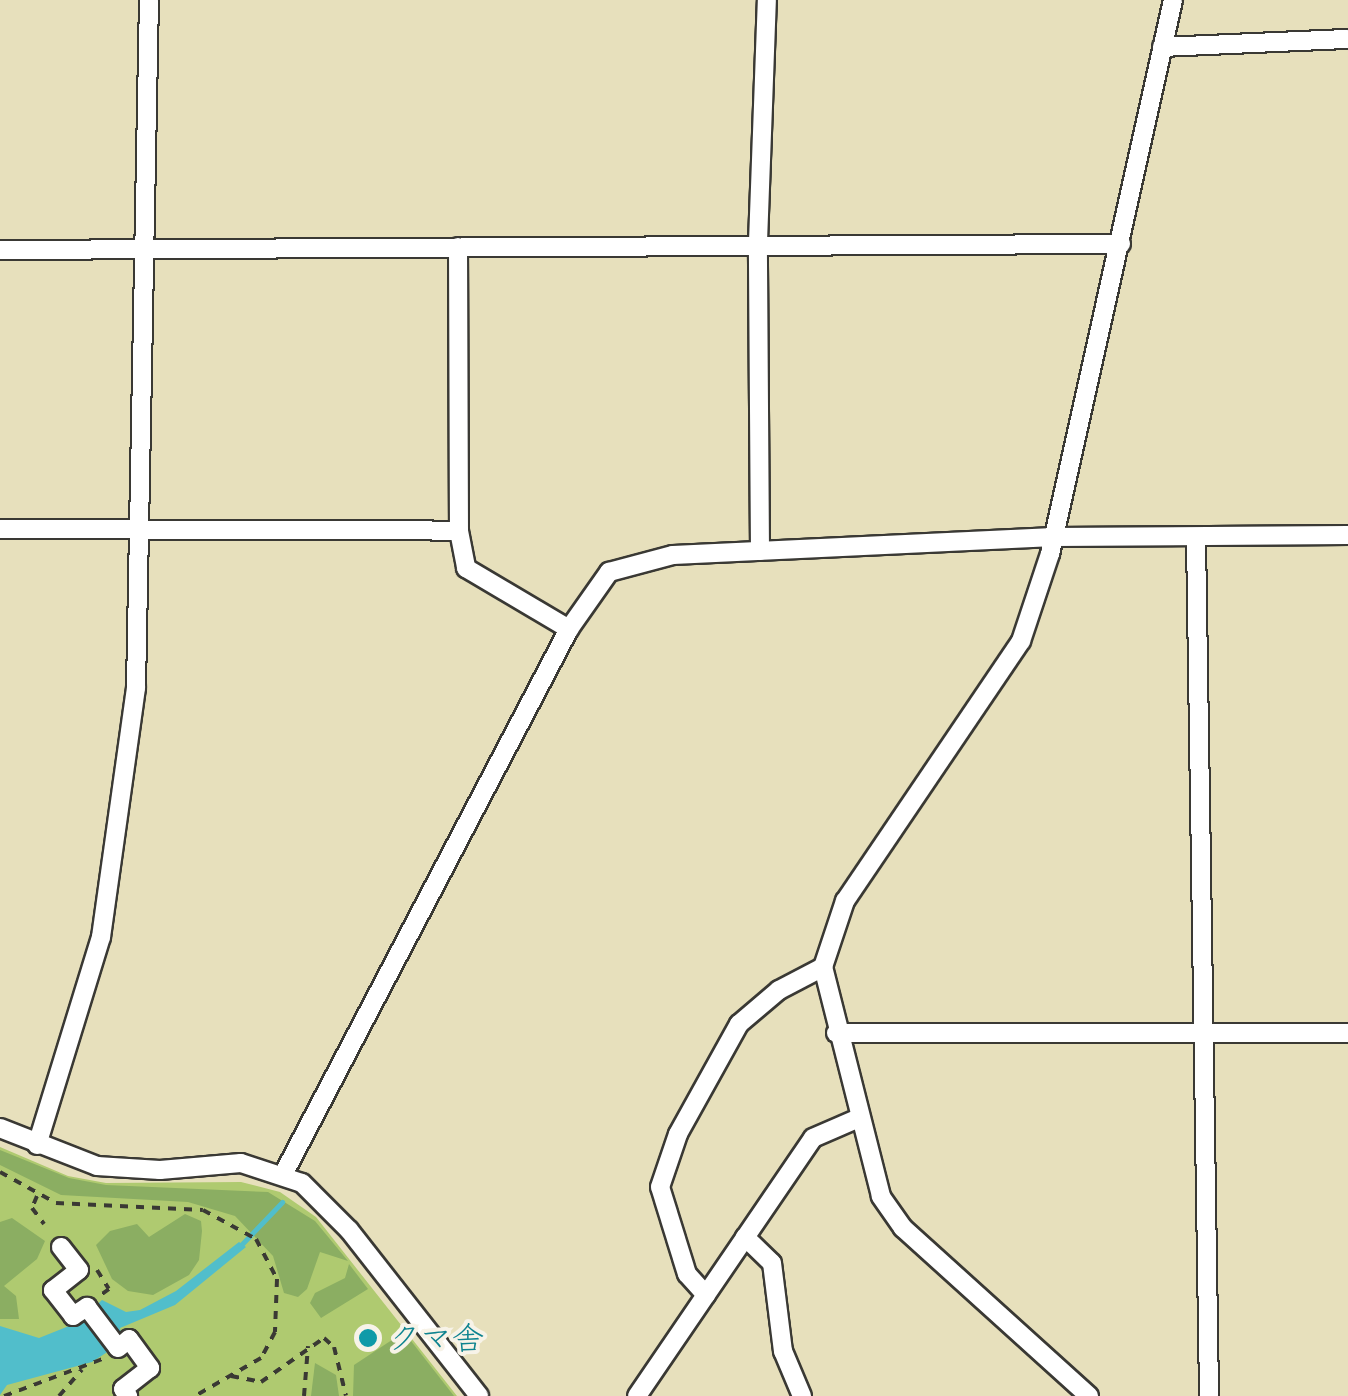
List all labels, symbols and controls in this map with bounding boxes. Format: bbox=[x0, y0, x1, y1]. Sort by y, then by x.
place label: クマ舎 bbox=[388, 1319, 484, 1357]
marker: クマ舎 bbox=[357, 1327, 379, 1349]

